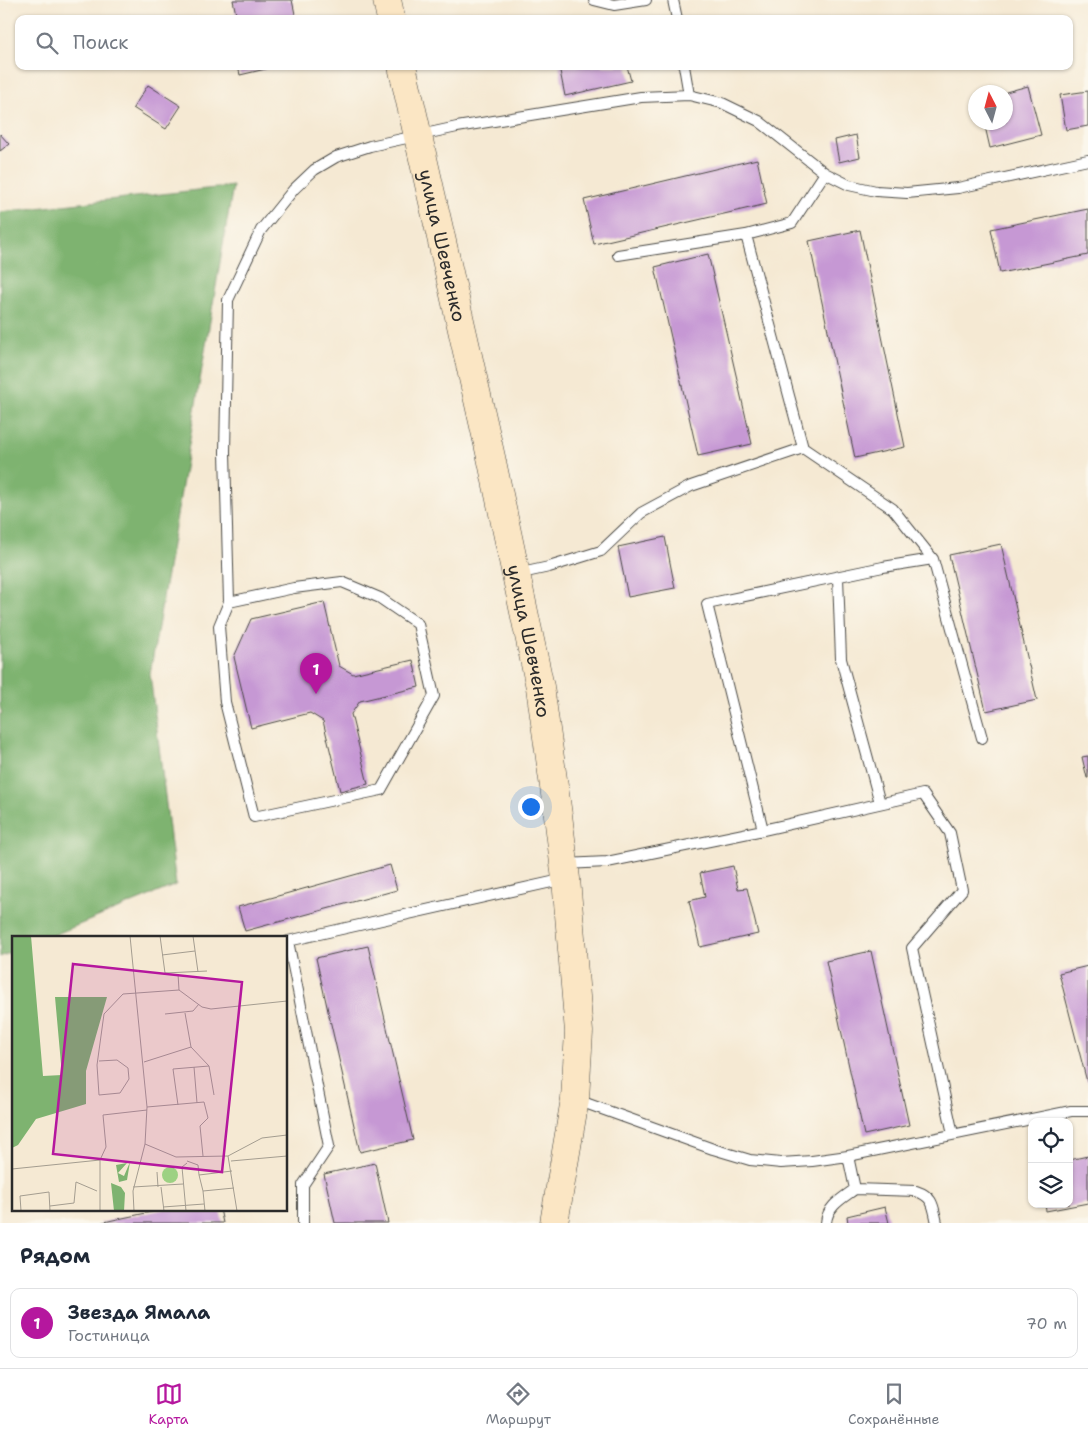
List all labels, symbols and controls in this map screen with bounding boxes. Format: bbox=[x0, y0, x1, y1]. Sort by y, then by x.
search box bbox=[15, 15, 1073, 70]
icon: search bbox=[33, 29, 61, 57]
text: Поиск bbox=[73, 30, 128, 55]
north arrow bbox=[968, 85, 1013, 130]
street label: улица Шевченко bbox=[413, 167, 472, 324]
street label: улица Шевченко bbox=[502, 562, 557, 719]
pin: 1 bbox=[300, 653, 332, 694]
your location bbox=[518, 794, 544, 820]
inset map bbox=[12, 936, 288, 1210]
map controls bbox=[1028, 1118, 1073, 1208]
button: locate bbox=[1028, 1118, 1073, 1163]
button: layers bbox=[1028, 1163, 1073, 1208]
text: Рядом bbox=[20, 1242, 90, 1270]
text: Звезда Ямала bbox=[68, 1300, 210, 1325]
text: 1 bbox=[33, 1313, 41, 1334]
text: 70 m bbox=[1026, 1313, 1067, 1334]
text: Гостиница bbox=[68, 1325, 150, 1346]
tab: Карта bbox=[149, 1380, 189, 1428]
tab: Маршрут bbox=[486, 1380, 551, 1428]
tab: Сохранённые bbox=[848, 1380, 939, 1428]

